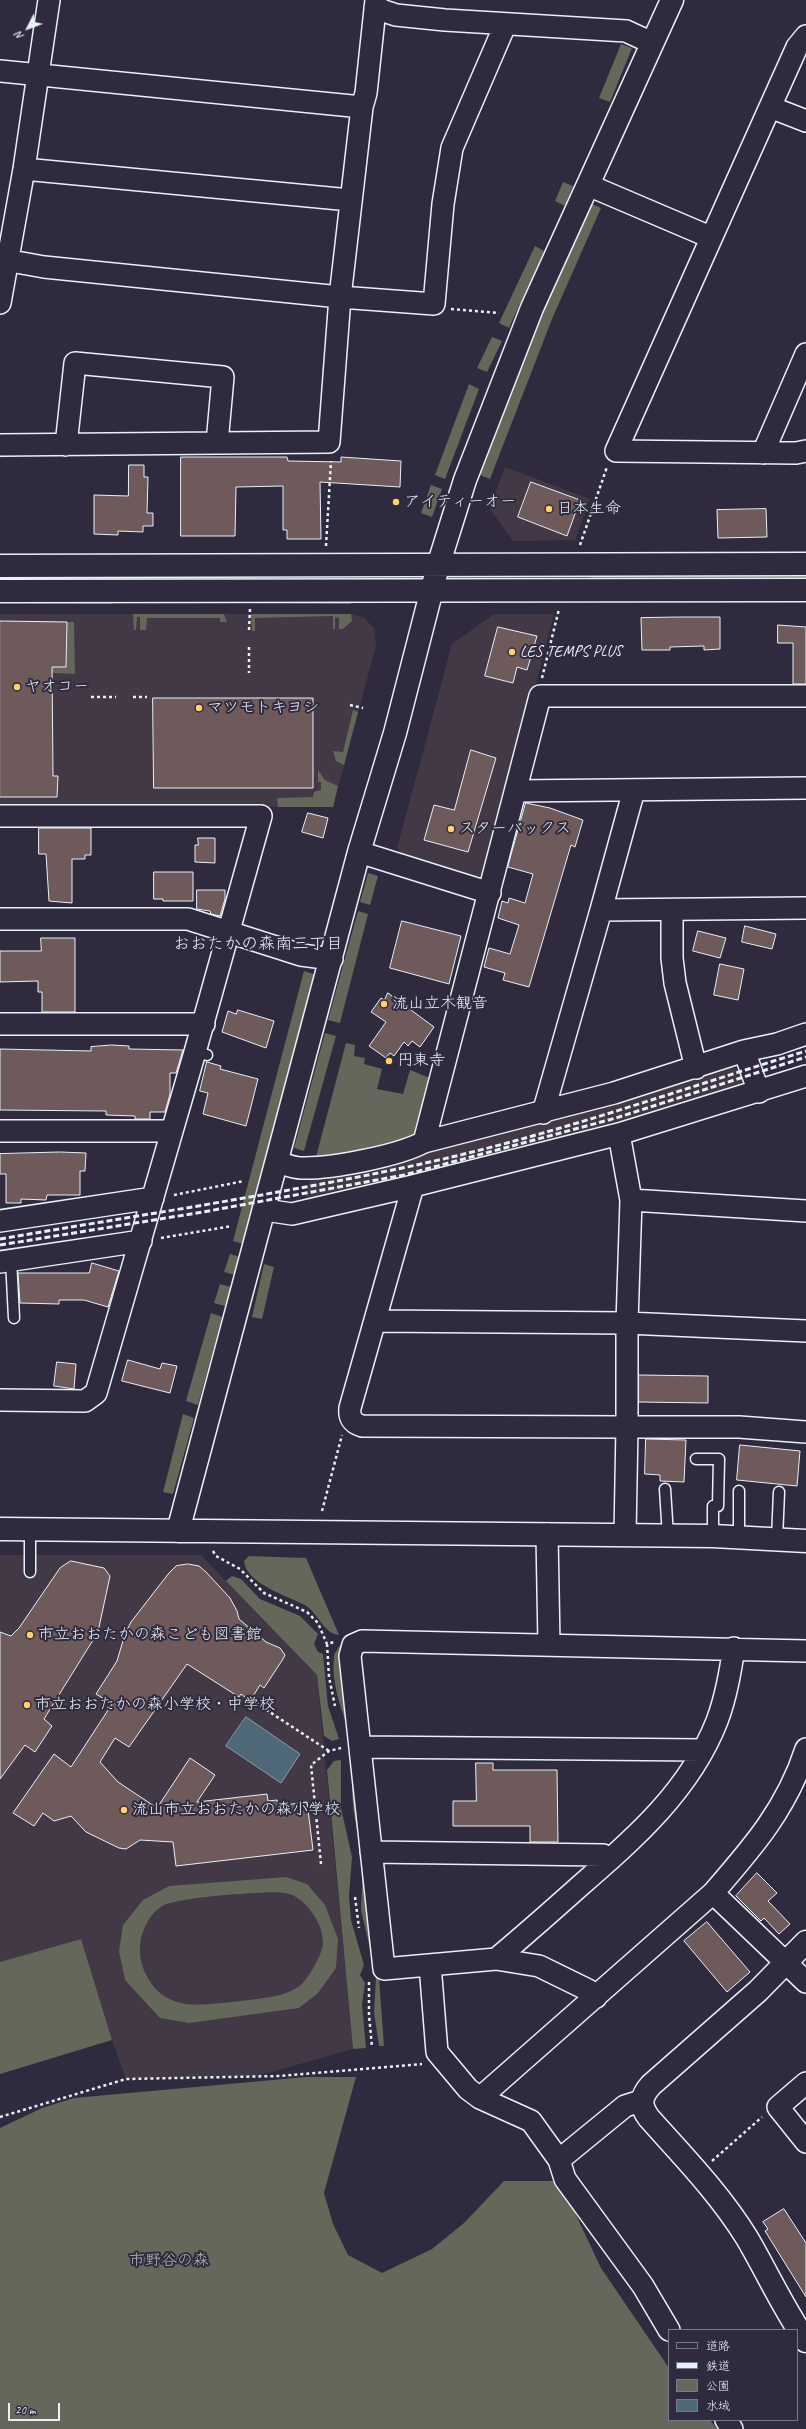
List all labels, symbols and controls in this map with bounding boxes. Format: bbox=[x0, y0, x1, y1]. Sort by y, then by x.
north arrow bbox=[8, 8, 48, 48]
text: N bbox=[12, 29, 27, 43]
place label: アイティーオー bbox=[404, 492, 516, 512]
marker: アイティーオー bbox=[391, 497, 401, 507]
place label: 日本生命 bbox=[557, 499, 621, 519]
marker: 日本生命 bbox=[544, 504, 554, 514]
place label: LES TEMPS PLUS bbox=[520, 642, 622, 662]
marker: LES TEMPS PLUS bbox=[507, 647, 517, 657]
place label: ヤオコー bbox=[25, 677, 89, 697]
marker: ヤオコー bbox=[12, 682, 22, 692]
place label: マツモトキヨシ bbox=[207, 698, 319, 718]
marker: マツモトキヨシ bbox=[194, 703, 204, 713]
place label: スターバックス bbox=[459, 819, 571, 839]
marker: スターバックス bbox=[446, 824, 456, 834]
district label: おおたかの森南三丁目 bbox=[173, 935, 343, 955]
place label: 流山立木観音 bbox=[392, 994, 488, 1014]
marker: 流山立木観音 bbox=[379, 999, 389, 1009]
place label: 円東寺 bbox=[397, 1051, 445, 1071]
marker: 円東寺 bbox=[384, 1056, 394, 1066]
place label: 市立おおたかの森こども図書館 bbox=[38, 1625, 262, 1645]
marker: 市立おおたかの森こども図書館 bbox=[25, 1630, 35, 1640]
place label: 市立おおたかの森小学校・中学校 bbox=[35, 1695, 275, 1715]
marker: 市立おおたかの森小学校・中学校 bbox=[22, 1700, 32, 1710]
place label: 流山市立おおたかの森小学校 bbox=[132, 1800, 340, 1820]
marker: 流山市立おおたかの森小学校 bbox=[119, 1805, 129, 1815]
park label: 市野谷の森 bbox=[129, 2251, 209, 2271]
legend bbox=[668, 2329, 798, 2421]
text: 道路 bbox=[706, 2338, 730, 2354]
text: 鉄道 bbox=[706, 2358, 730, 2374]
text: 公園 bbox=[706, 2378, 730, 2394]
scale bar bbox=[10, 2395, 62, 2421]
text: 水域 bbox=[706, 2398, 730, 2414]
text: 20 m bbox=[15, 2402, 35, 2418]

